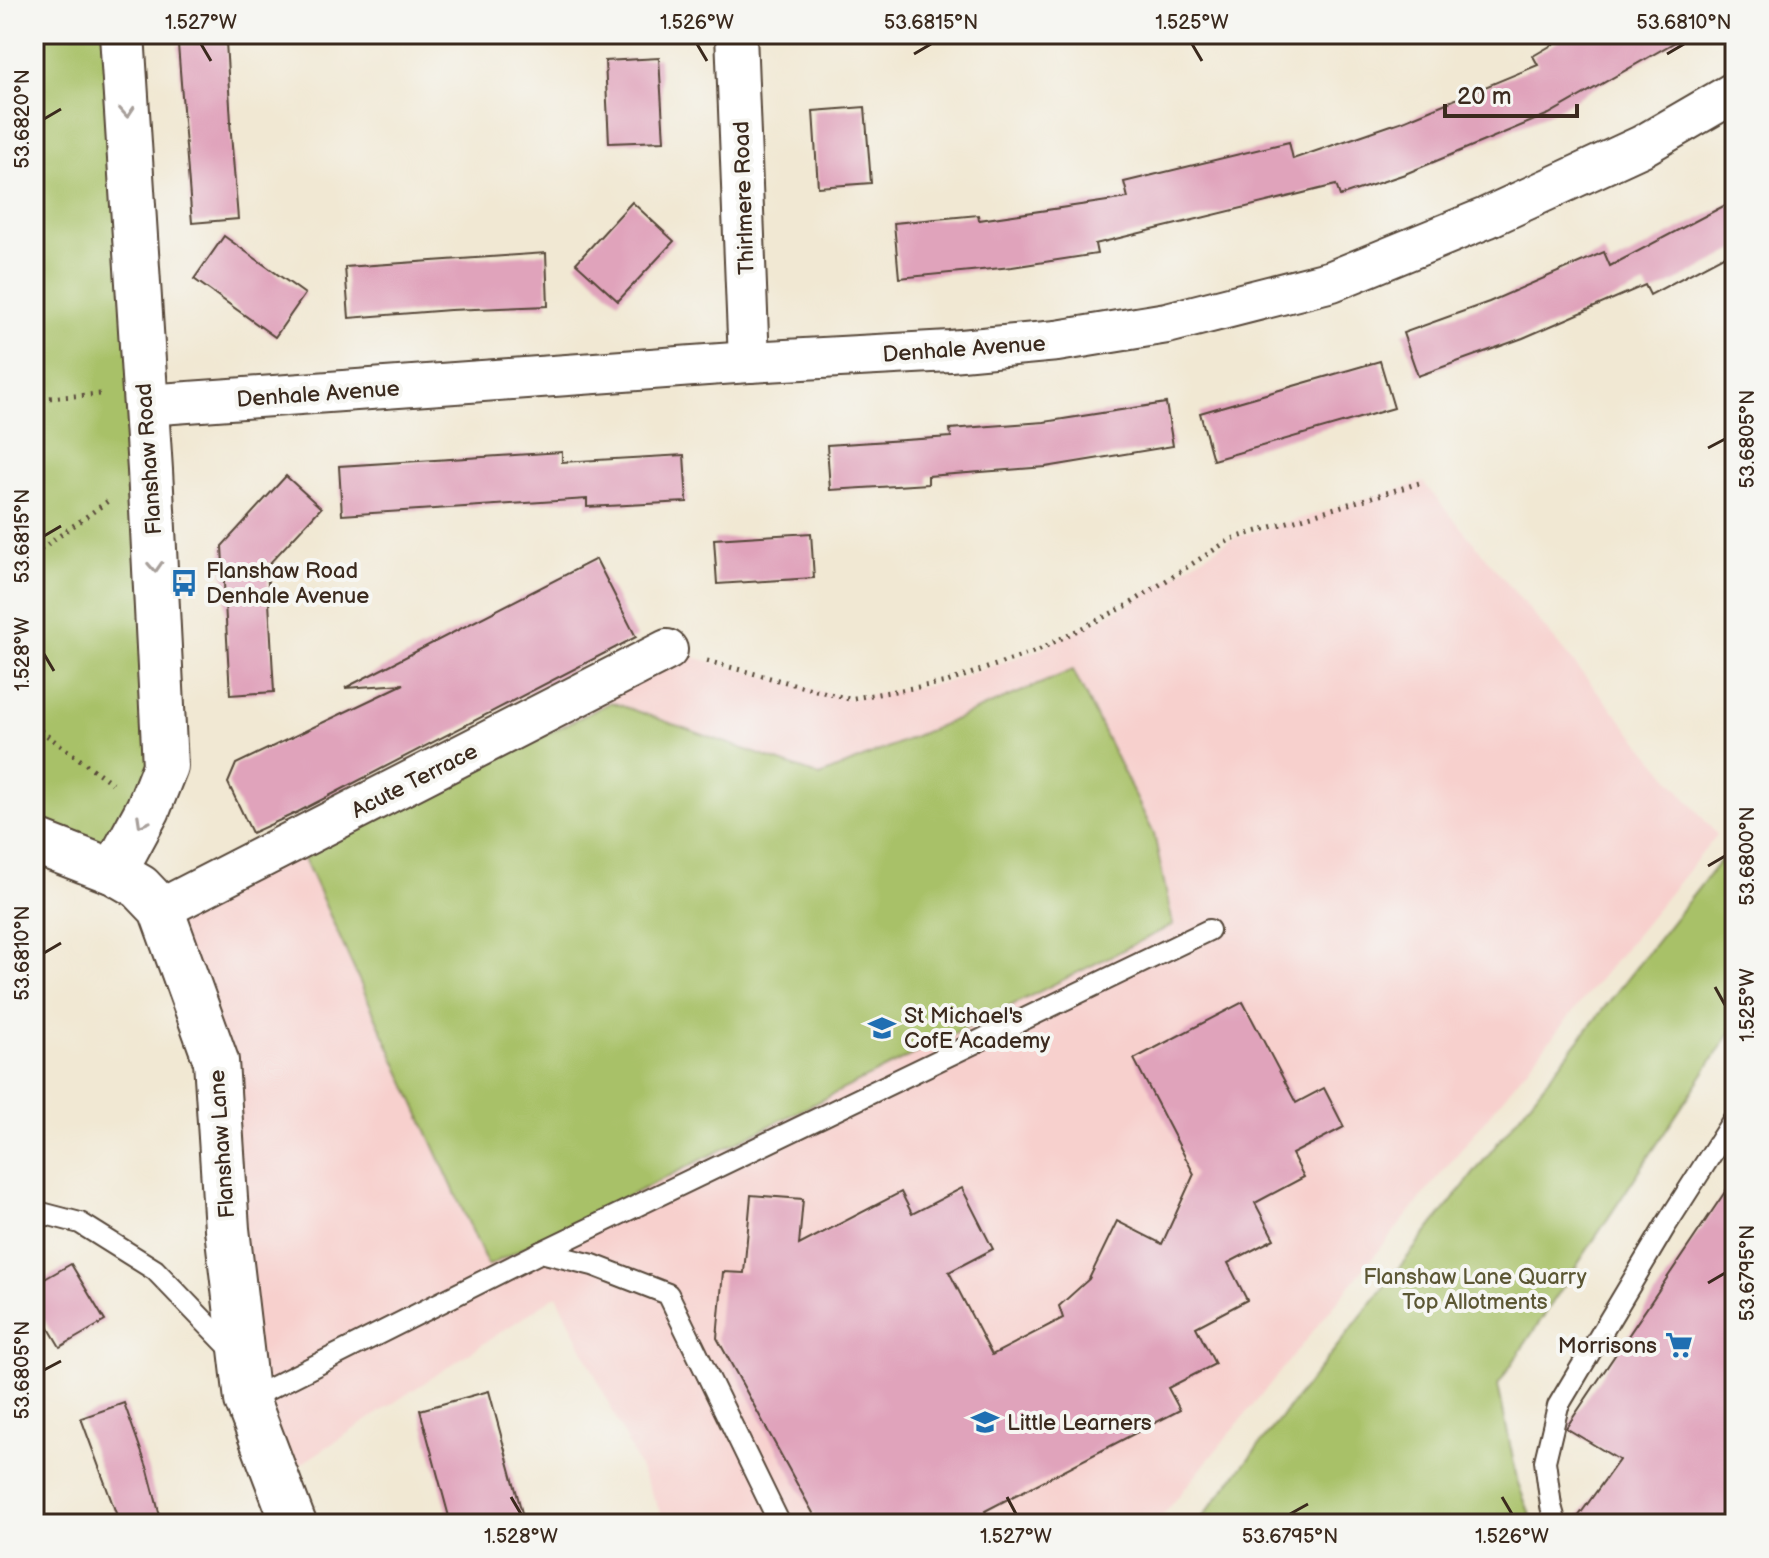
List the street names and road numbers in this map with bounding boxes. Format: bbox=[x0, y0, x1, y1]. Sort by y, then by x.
street label: Thirlmere Road bbox=[728, 121, 761, 275]
street label: Denhale Avenue bbox=[882, 330, 1047, 369]
street label: Denhale Avenue bbox=[236, 375, 401, 414]
street label: Flanshaw Road bbox=[131, 382, 168, 536]
street label: Acute Terrace bbox=[347, 738, 482, 825]
street label: Flanshaw Lane bbox=[204, 1069, 241, 1219]

